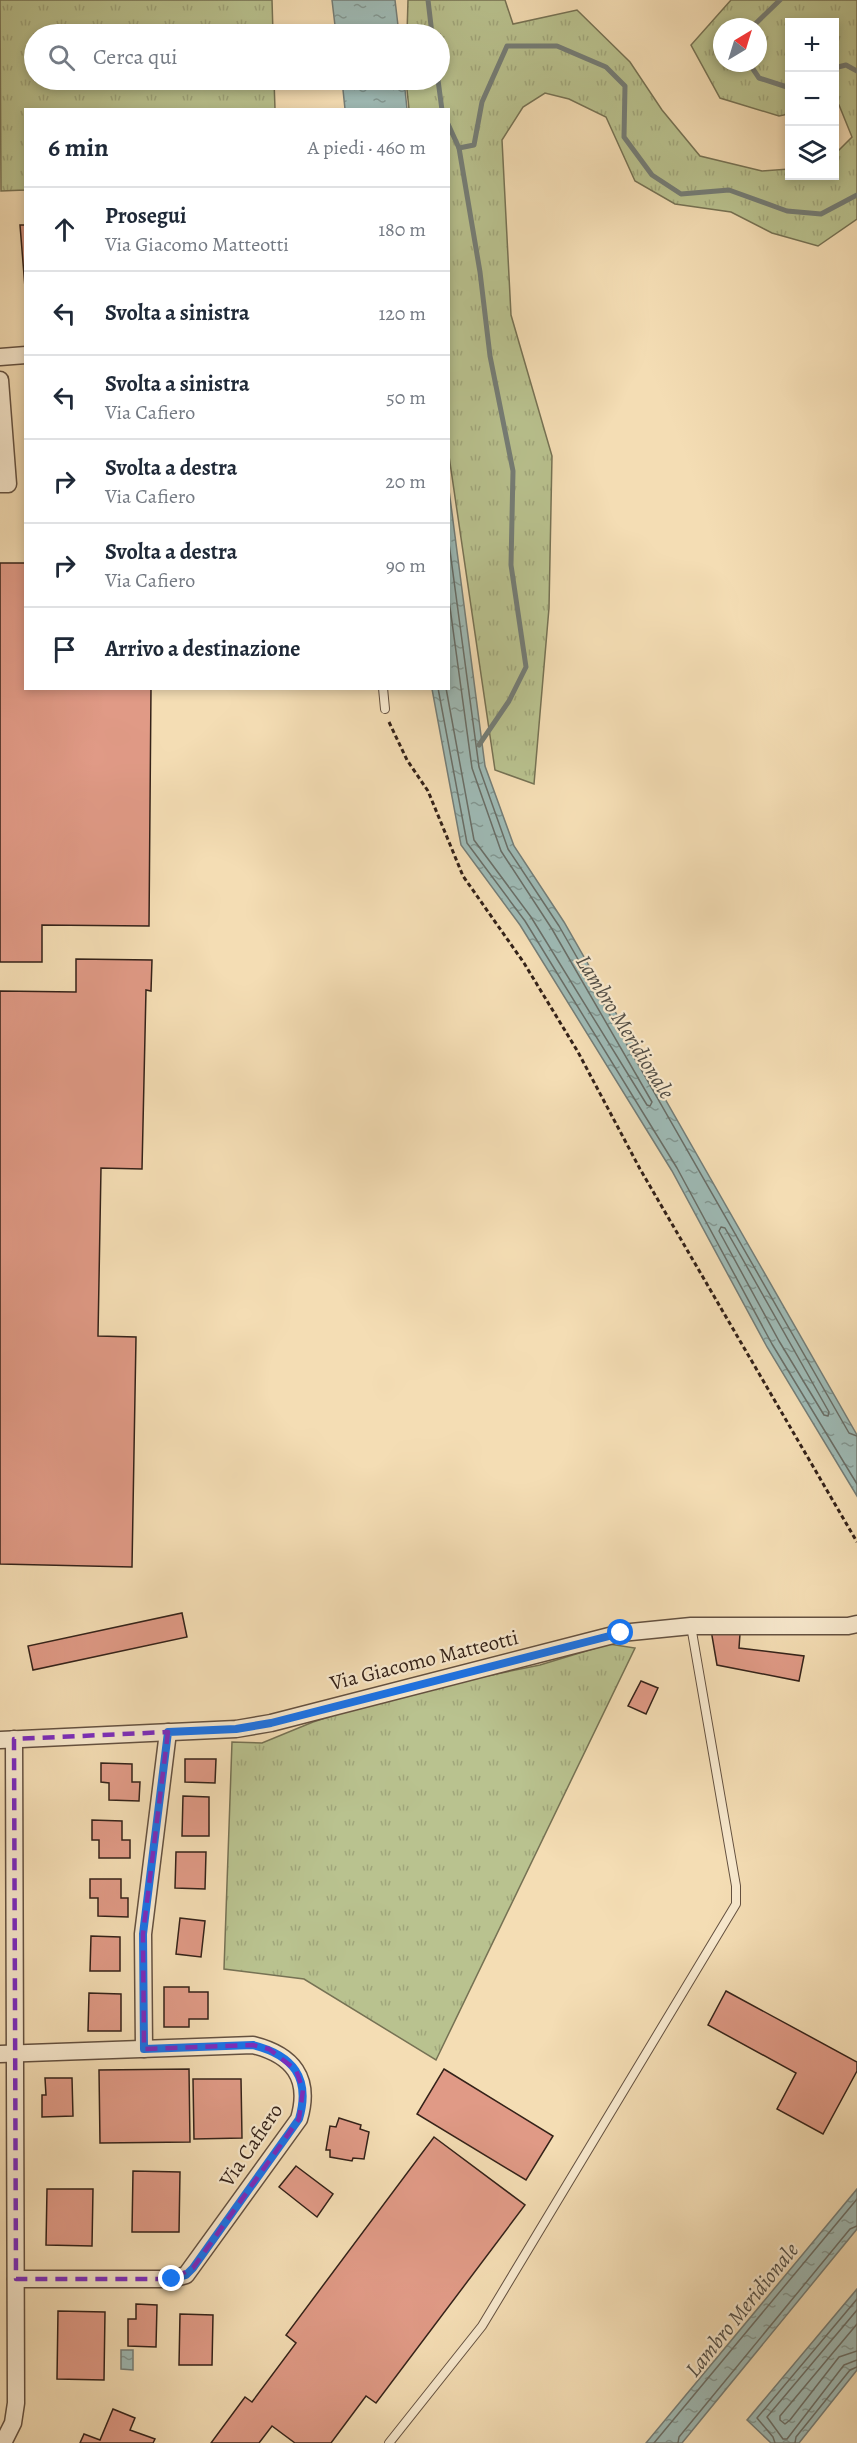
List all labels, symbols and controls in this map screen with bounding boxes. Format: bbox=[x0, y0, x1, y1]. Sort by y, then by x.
north arrow bbox=[713, 18, 767, 72]
map controls bbox=[785, 18, 839, 180]
button: + bbox=[785, 18, 839, 72]
search box bbox=[24, 24, 450, 90]
icon: search bbox=[45, 41, 78, 74]
text: Cerca qui bbox=[93, 42, 178, 72]
button: − bbox=[785, 72, 839, 126]
button: layers bbox=[785, 126, 839, 180]
text: 6 min bbox=[48, 130, 109, 165]
text: A piedi · 460 m bbox=[307, 134, 426, 161]
text: Prosegui bbox=[105, 201, 186, 231]
icon: ahead bbox=[48, 213, 81, 246]
text: 180 m bbox=[378, 216, 426, 243]
text: Via Giacomo Matteotti bbox=[105, 231, 289, 258]
icon: left bbox=[48, 297, 81, 330]
text: Svolta a sinistra bbox=[105, 298, 250, 328]
text: 120 m bbox=[378, 300, 426, 327]
text: Svolta a sinistra bbox=[105, 369, 250, 399]
icon: left bbox=[48, 381, 81, 414]
text: 50 m bbox=[386, 384, 426, 411]
text: Via Cafiero bbox=[105, 399, 195, 426]
text: Svolta a destra bbox=[105, 453, 237, 483]
icon: right bbox=[48, 465, 81, 498]
text: 20 m bbox=[385, 468, 426, 495]
text: Via Cafiero bbox=[105, 483, 195, 510]
text: Svolta a destra bbox=[105, 537, 237, 567]
icon: right bbox=[48, 549, 81, 582]
text: 90 m bbox=[386, 552, 426, 579]
text: Via Cafiero bbox=[105, 567, 195, 594]
icon: arrive bbox=[48, 633, 81, 666]
text: Arrivo a destinazione bbox=[105, 634, 300, 664]
water label: Lambro Meridionale bbox=[569, 949, 682, 1105]
route start bbox=[607, 1619, 633, 1645]
street label: Via Giacomo Matteotti bbox=[326, 1623, 521, 1697]
street label: Via Cafiero bbox=[212, 2098, 289, 2193]
water label: Lambro Meridionale bbox=[678, 2236, 806, 2384]
route end bbox=[158, 2265, 184, 2291]

